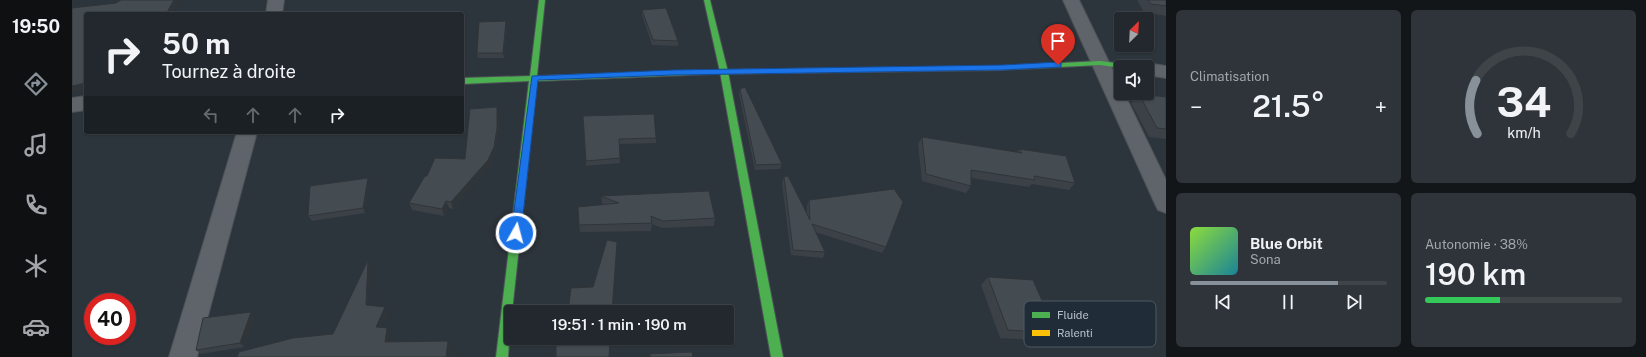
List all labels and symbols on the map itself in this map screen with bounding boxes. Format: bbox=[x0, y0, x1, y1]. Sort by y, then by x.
north arrow bbox=[1114, 12, 1154, 52]
pin bbox=[1041, 24, 1075, 65]
position arrow bbox=[495, 212, 537, 254]
speed limit sign: 40 bbox=[84, 293, 136, 345]
legend bbox=[1024, 301, 1156, 347]
text: Fluide bbox=[1057, 309, 1089, 321]
text: Ralenti bbox=[1057, 327, 1093, 339]

